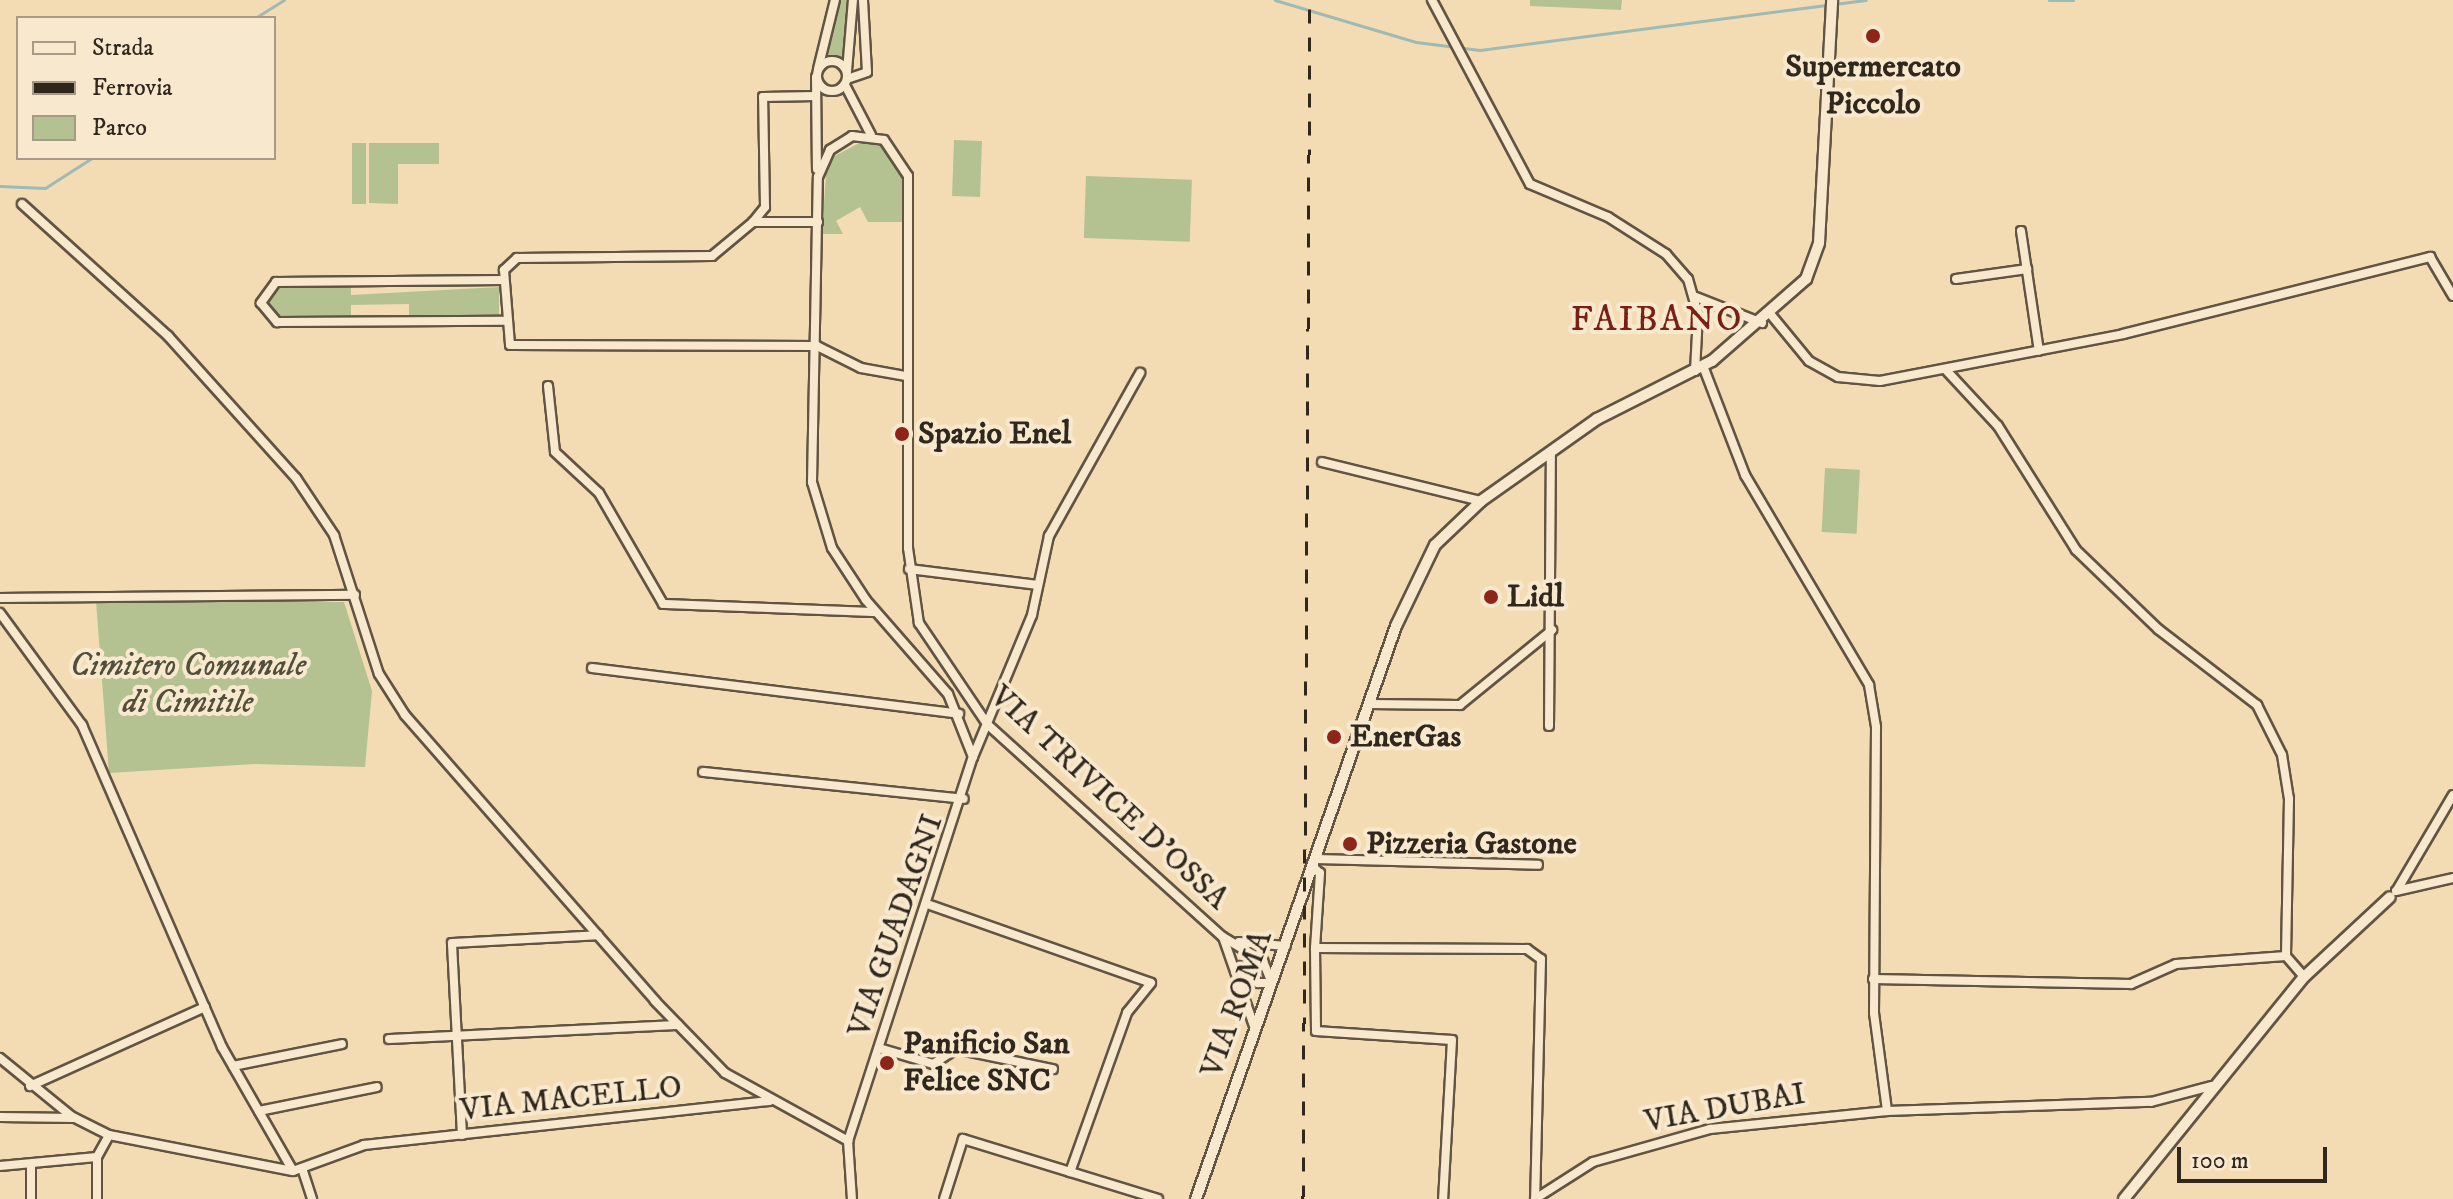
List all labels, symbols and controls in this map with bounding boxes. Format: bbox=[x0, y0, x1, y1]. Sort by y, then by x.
legend bbox=[16, 16, 276, 160]
marker: Supermercato Piccolo bbox=[1864, 27, 1882, 45]
text: Strada bbox=[92, 33, 154, 63]
place label: Supermercato Piccolo bbox=[1785, 49, 1961, 124]
text: Ferrovia bbox=[92, 73, 173, 103]
text: Parco bbox=[92, 113, 147, 143]
district label: FAIBANO bbox=[1570, 298, 1744, 342]
place label: Spazio Enel bbox=[918, 415, 1071, 453]
marker: Spazio Enel bbox=[893, 425, 911, 443]
place label: Lidl bbox=[1507, 578, 1564, 616]
marker: Lidl bbox=[1482, 588, 1500, 606]
park label: Cimitero Comunale di Cimitile bbox=[70, 648, 306, 723]
street label: VIA TRIVICE D'OSSA bbox=[982, 678, 1236, 918]
place label: EnerGas bbox=[1350, 718, 1461, 756]
marker: EnerGas bbox=[1325, 728, 1343, 746]
street label: VIA GUADAGNI bbox=[840, 810, 952, 1042]
place label: Pizzeria Gastone bbox=[1366, 825, 1577, 863]
marker: Pizzeria Gastone bbox=[1341, 835, 1359, 853]
street label: VIA ROMA bbox=[1193, 925, 1281, 1083]
place label: Panificio San Felice SNC bbox=[903, 1026, 1070, 1101]
marker: Panificio San Felice SNC bbox=[878, 1054, 896, 1072]
street label: VIA MACELLO bbox=[458, 1068, 684, 1130]
street label: VIA DUBAI bbox=[1641, 1075, 1809, 1141]
scale bar bbox=[2181, 1131, 2331, 1181]
text: 100 m bbox=[2191, 1146, 2249, 1176]

